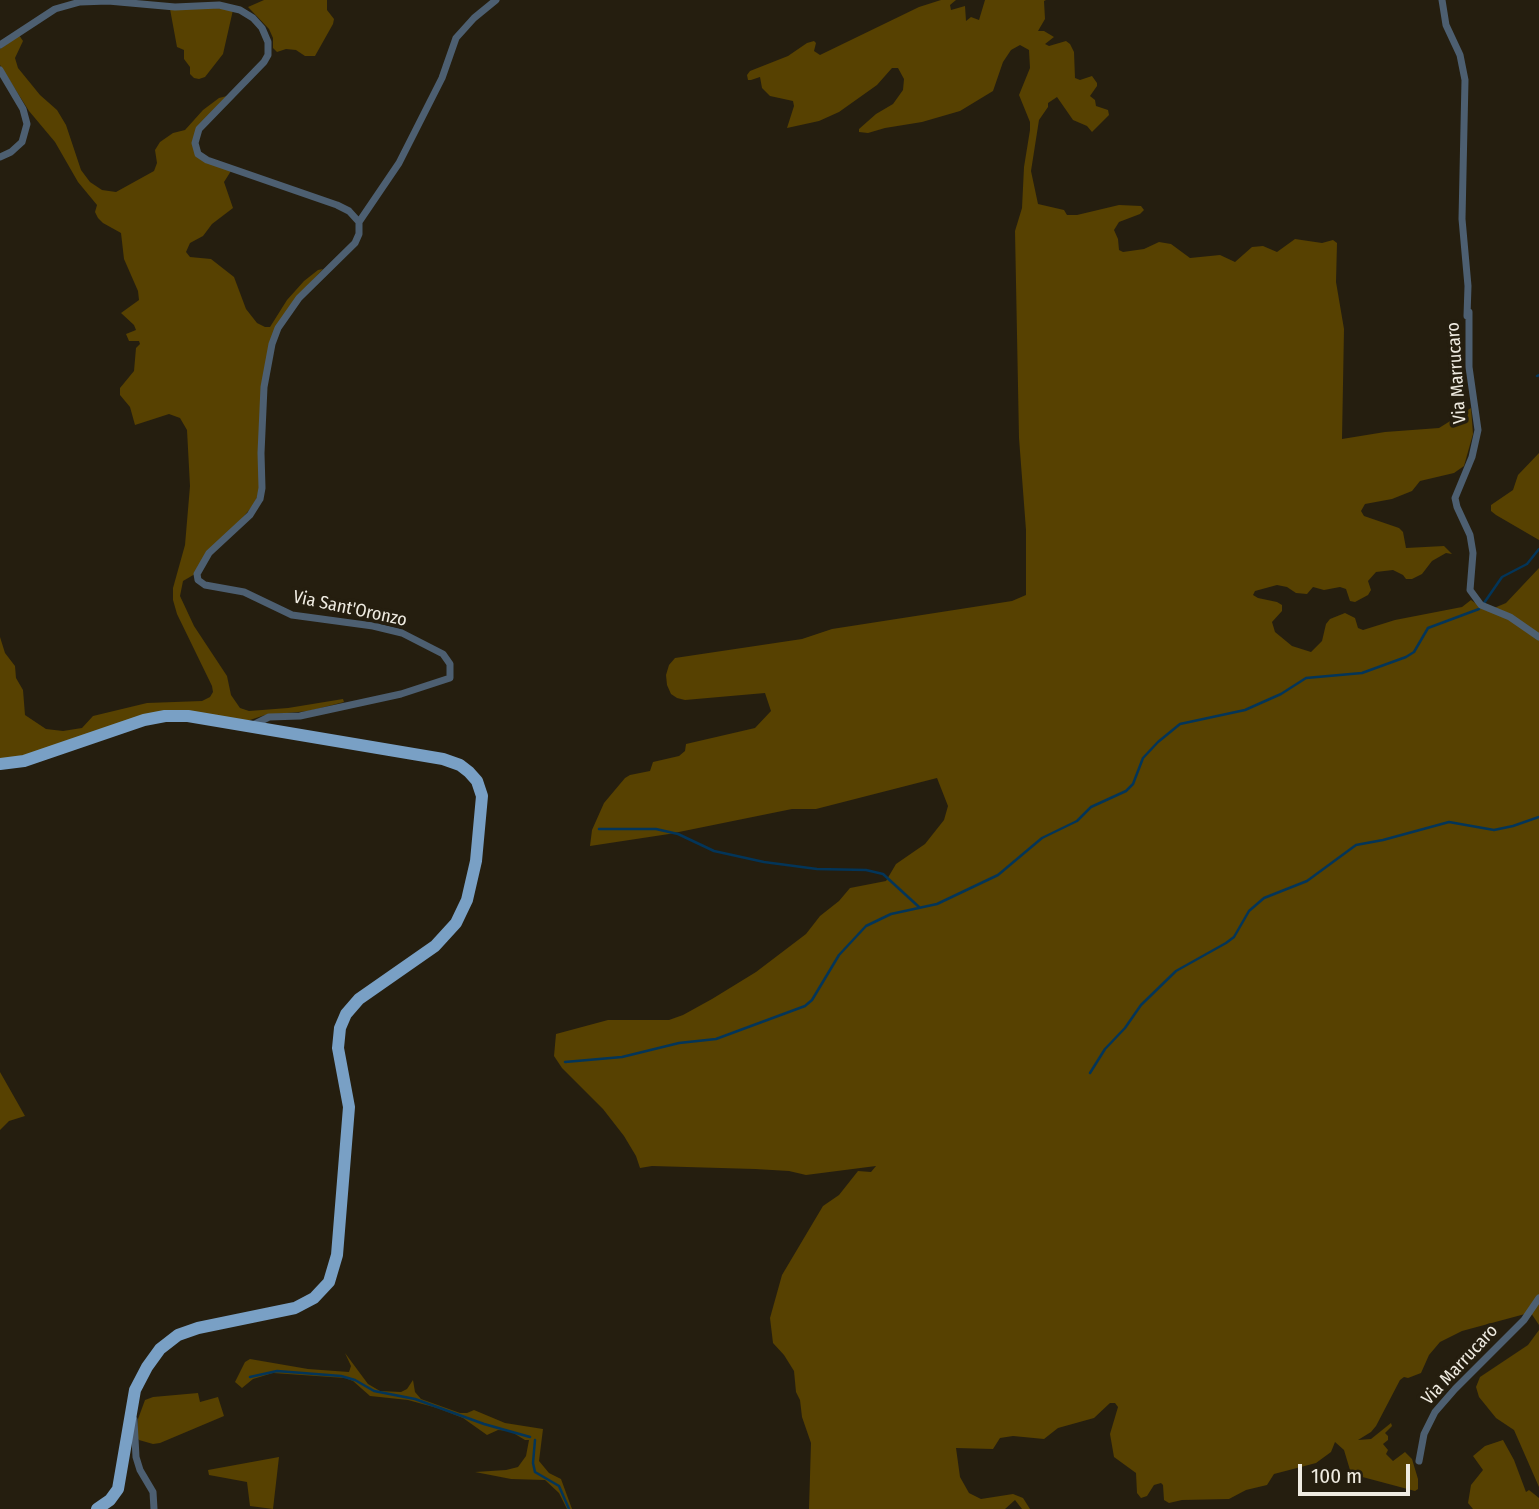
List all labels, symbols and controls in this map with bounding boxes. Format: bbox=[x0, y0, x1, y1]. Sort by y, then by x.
street label: Via Marrucaro bbox=[1443, 321, 1471, 425]
street label: Via Sant'Oronzo bbox=[291, 586, 409, 632]
street label: Via Marrucaro bbox=[1417, 1320, 1503, 1410]
scale bar bbox=[1301, 1450, 1413, 1494]
text: 100 m bbox=[1311, 1463, 1362, 1489]

